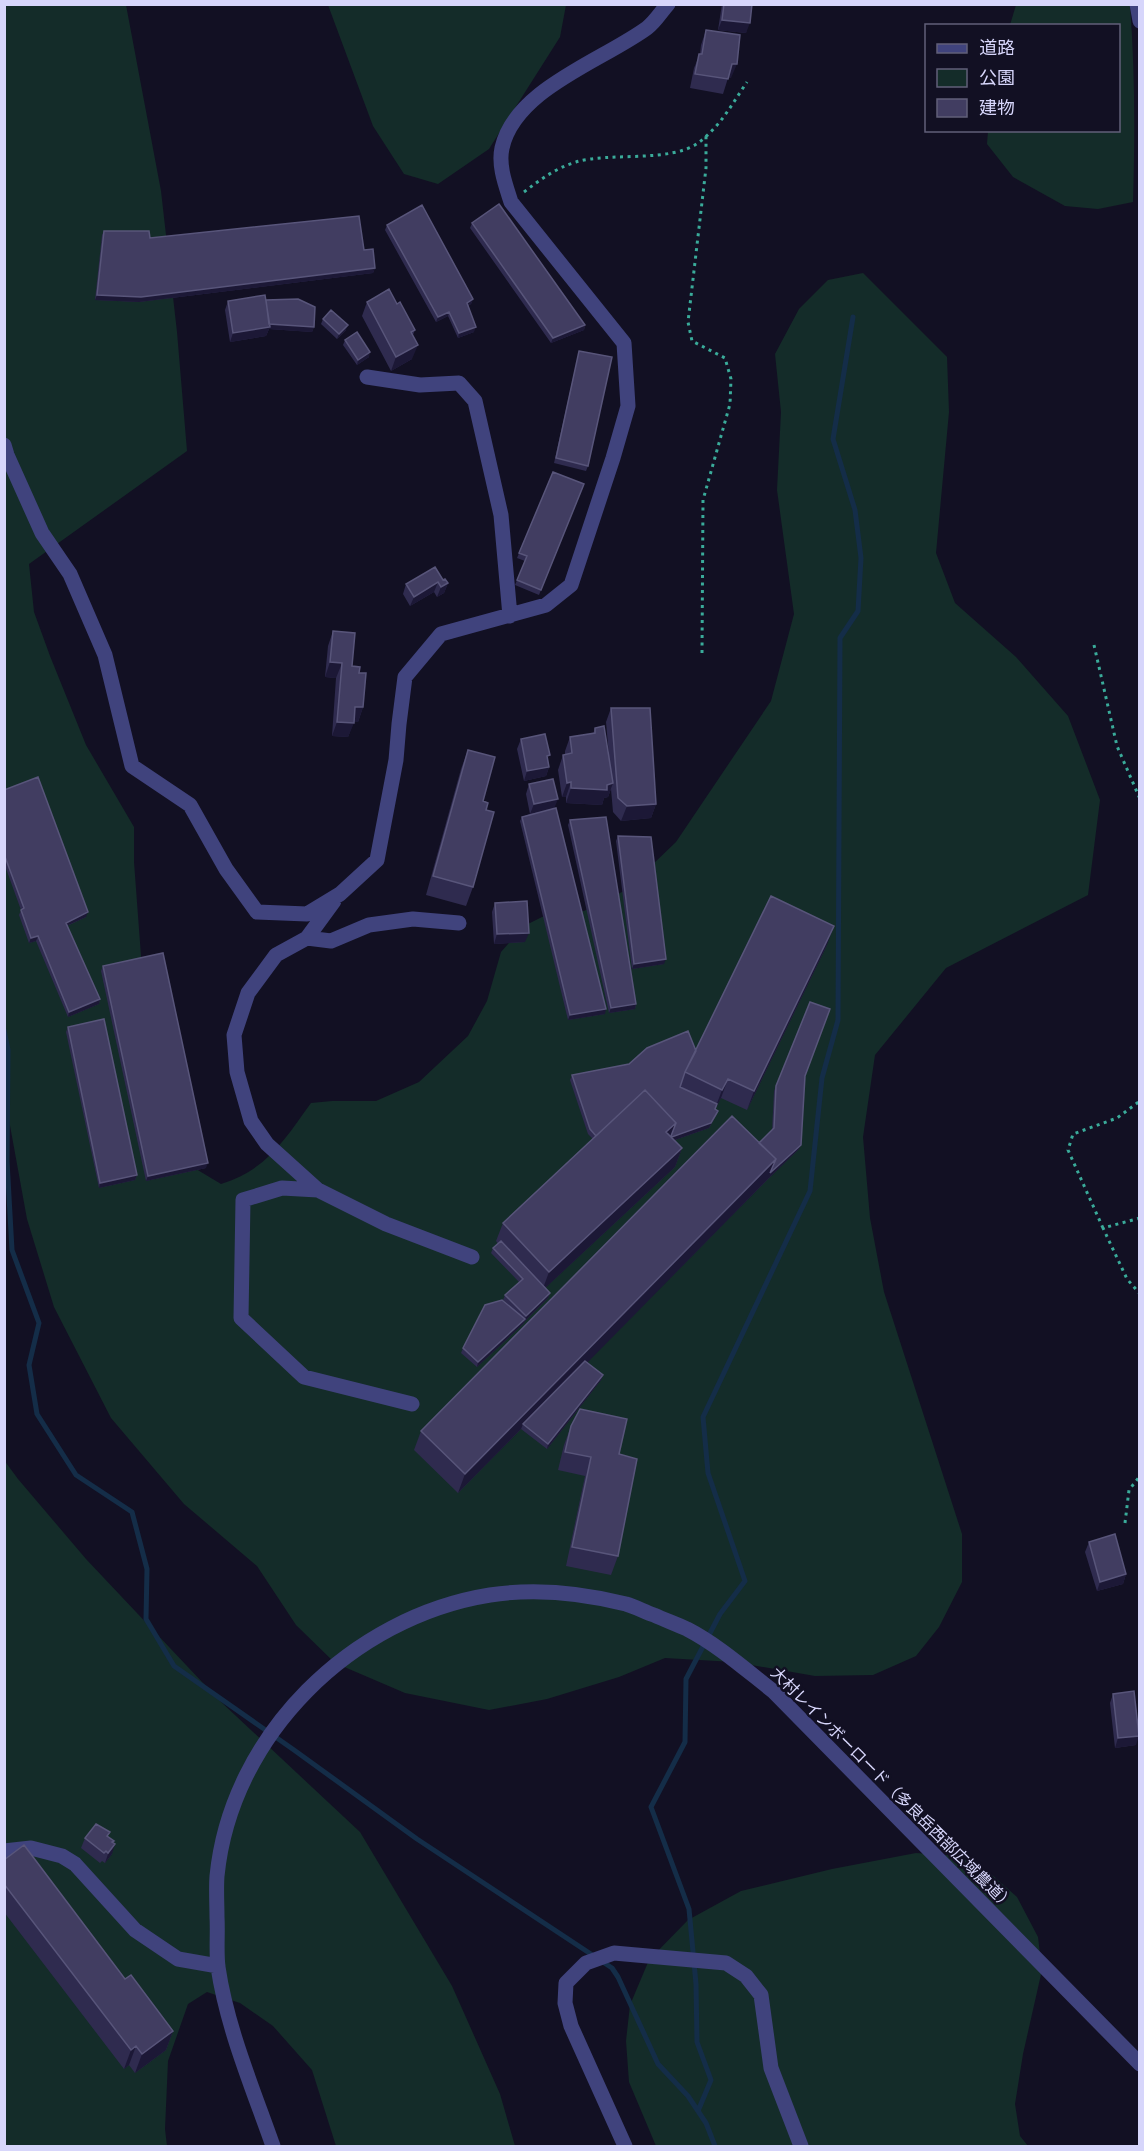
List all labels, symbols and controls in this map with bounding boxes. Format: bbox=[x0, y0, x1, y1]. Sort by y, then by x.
legend bbox=[925, 24, 1120, 132]
text: 道路 bbox=[979, 37, 1015, 59]
text: 公園 bbox=[979, 67, 1015, 89]
text: 建物 bbox=[979, 97, 1015, 119]
street label: 大村レインボーロード（多良岳西部広域農道） bbox=[766, 1663, 1018, 1915]

